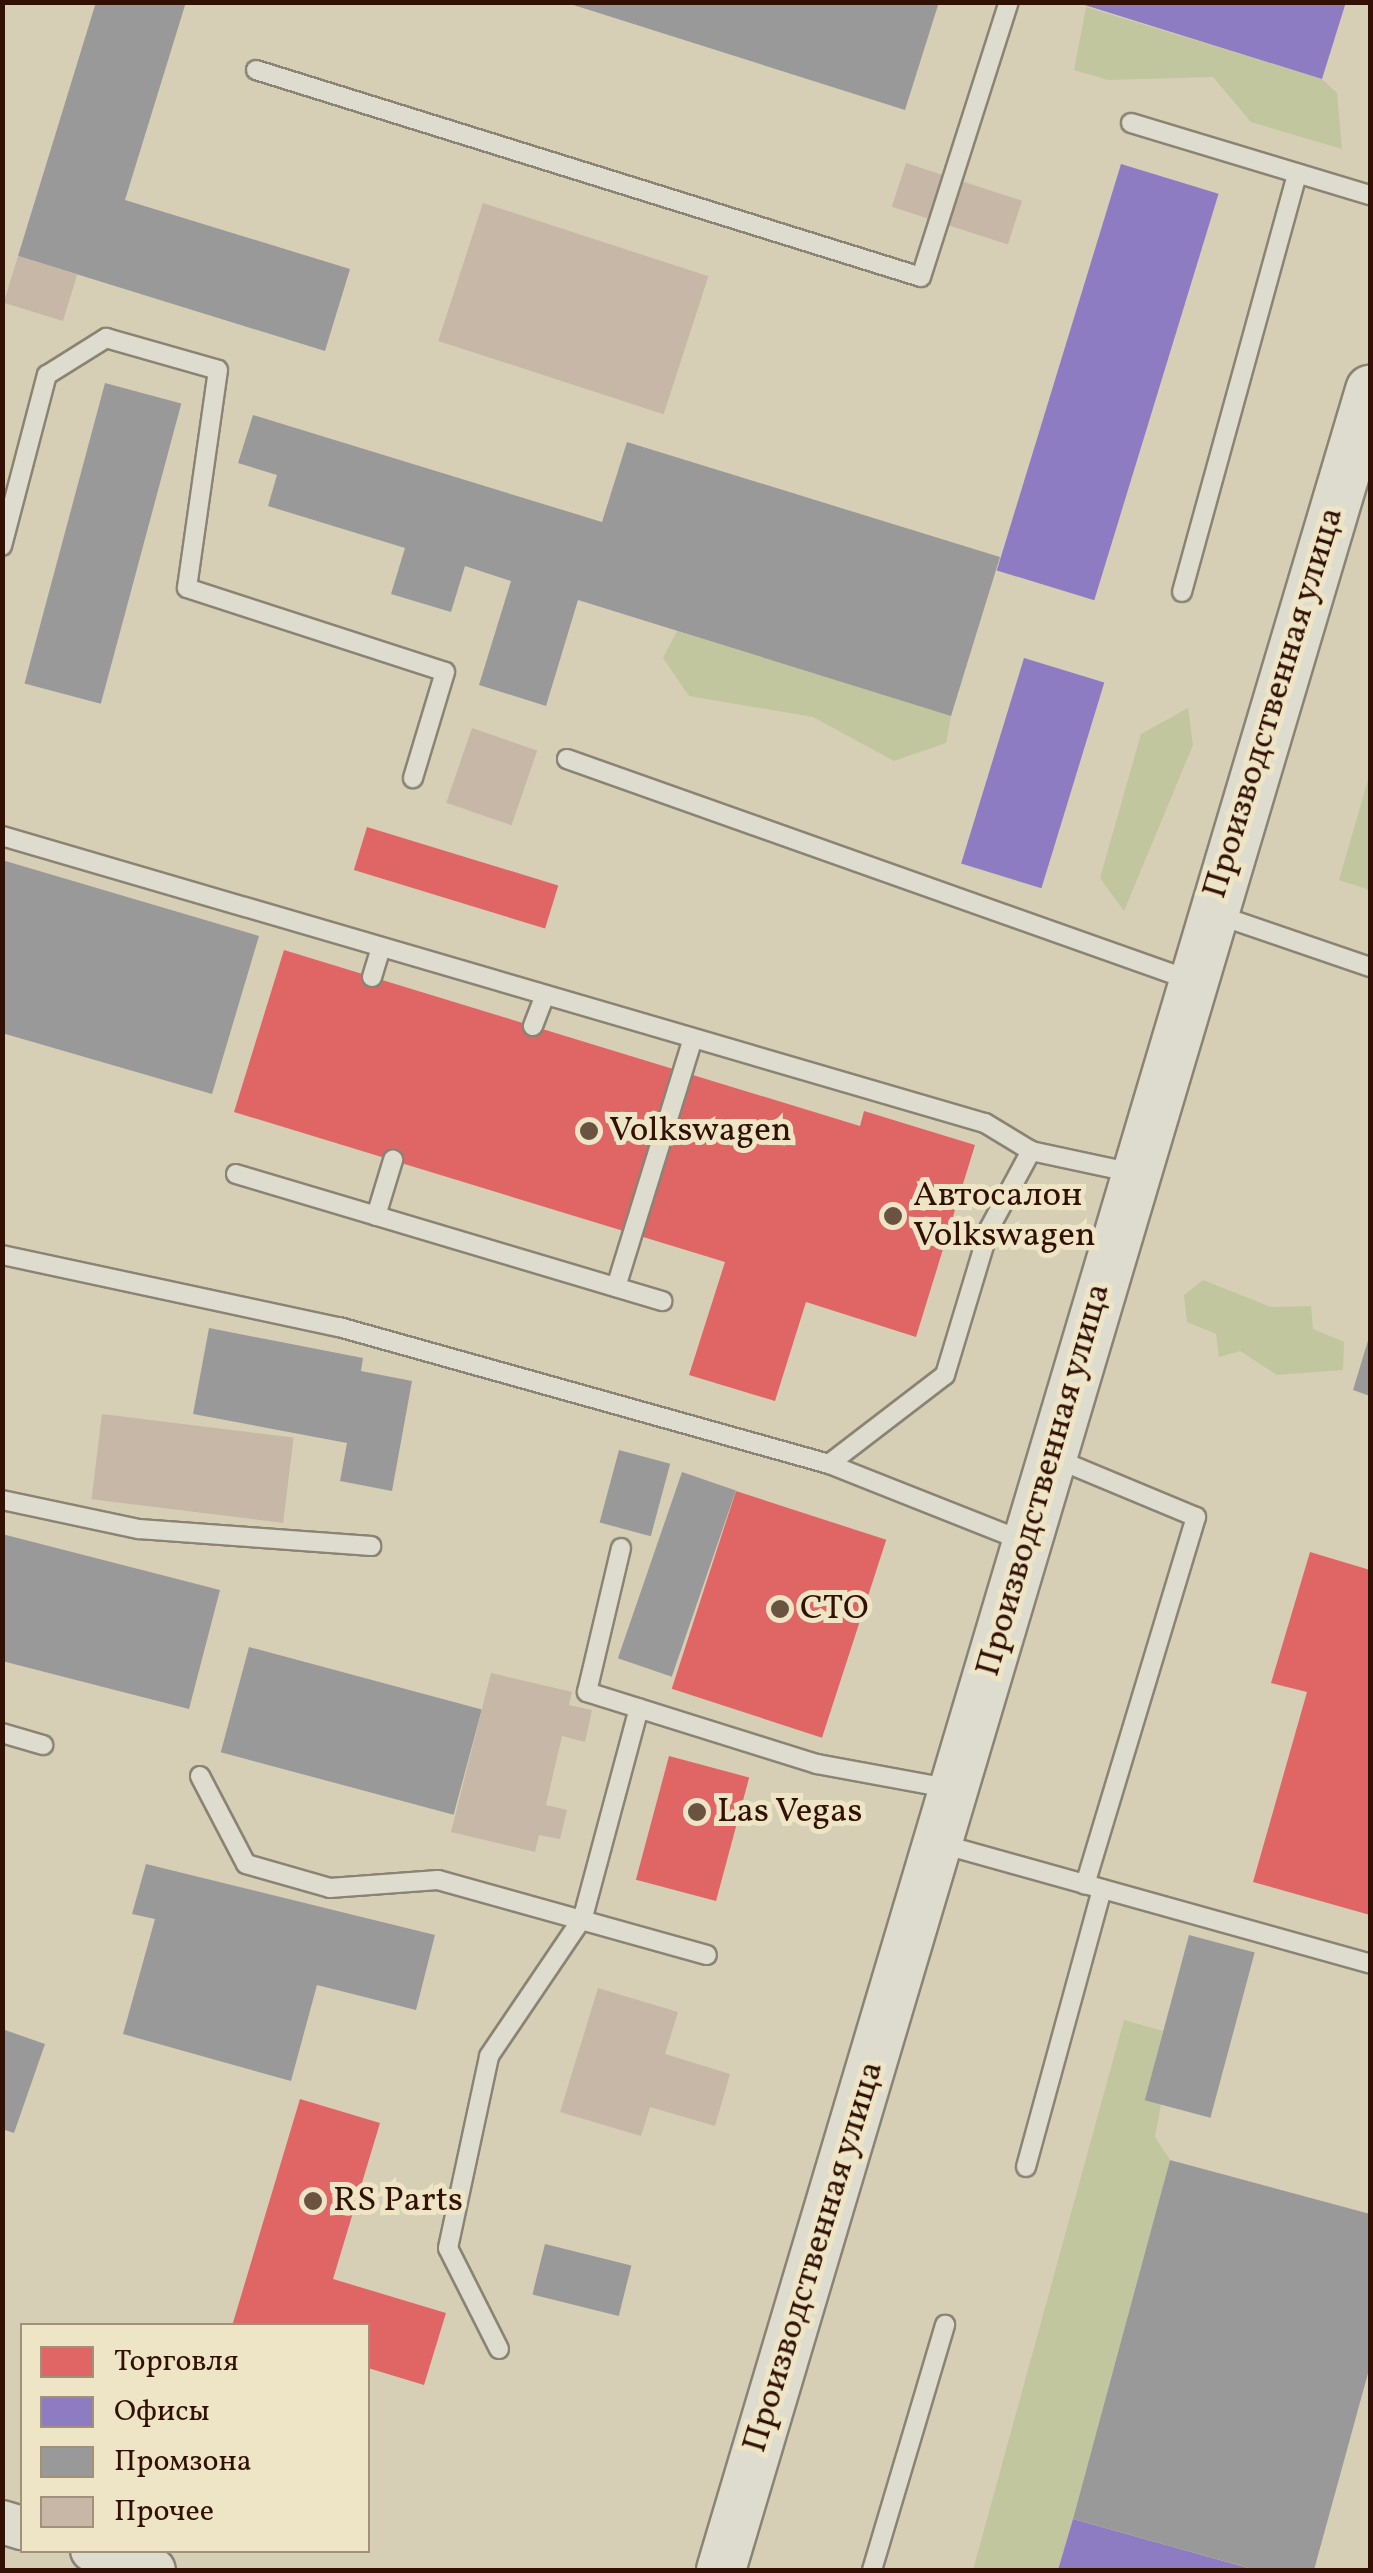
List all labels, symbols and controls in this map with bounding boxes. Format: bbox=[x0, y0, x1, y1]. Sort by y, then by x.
street label: Производственная улица bbox=[1194, 502, 1354, 904]
place label: Volkswagen bbox=[609, 1110, 792, 1152]
marker: Volkswagen bbox=[578, 1120, 600, 1142]
place label: Автосалон Volkswagen bbox=[913, 1175, 1096, 1257]
marker: Автосалон Volkswagen bbox=[882, 1205, 904, 1227]
street label: Производственная улица bbox=[968, 1278, 1120, 1682]
place label: СТО bbox=[800, 1588, 869, 1630]
marker: СТО bbox=[769, 1598, 791, 1620]
place label: Las Vegas bbox=[717, 1791, 864, 1833]
marker: Las Vegas bbox=[686, 1801, 708, 1823]
street label: Производственная улица bbox=[734, 2056, 894, 2458]
place label: RS Parts bbox=[333, 2180, 463, 2222]
marker: RS Parts bbox=[302, 2190, 324, 2212]
legend bbox=[20, 2323, 370, 2553]
text: Торговля bbox=[114, 2341, 239, 2383]
text: Офисы bbox=[114, 2391, 210, 2433]
text: Промзона bbox=[114, 2441, 252, 2483]
text: Прочее bbox=[114, 2491, 214, 2533]

